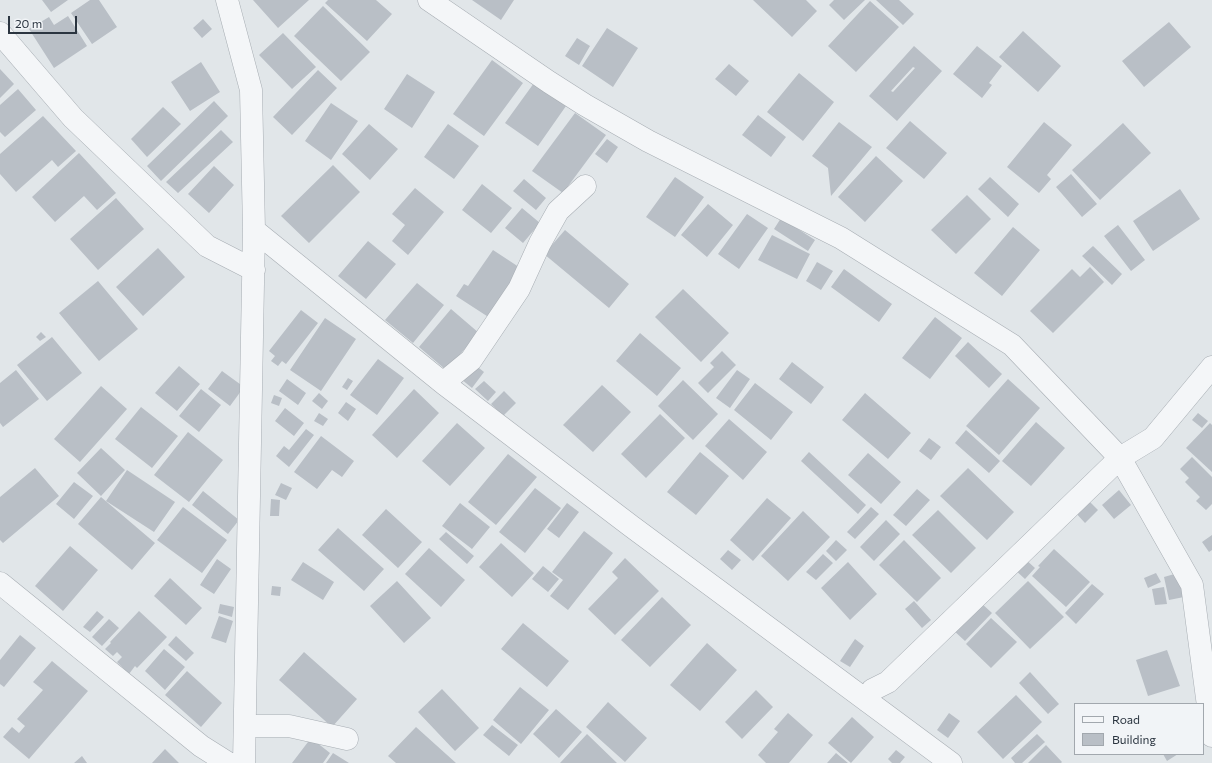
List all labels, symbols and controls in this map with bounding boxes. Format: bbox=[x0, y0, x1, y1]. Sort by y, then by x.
scale bar bbox=[10, 8, 79, 34]
text: 20 m bbox=[15, 16, 42, 30]
legend bbox=[1074, 703, 1204, 755]
text: Road bbox=[1112, 712, 1140, 726]
text: Building bbox=[1112, 732, 1156, 746]

